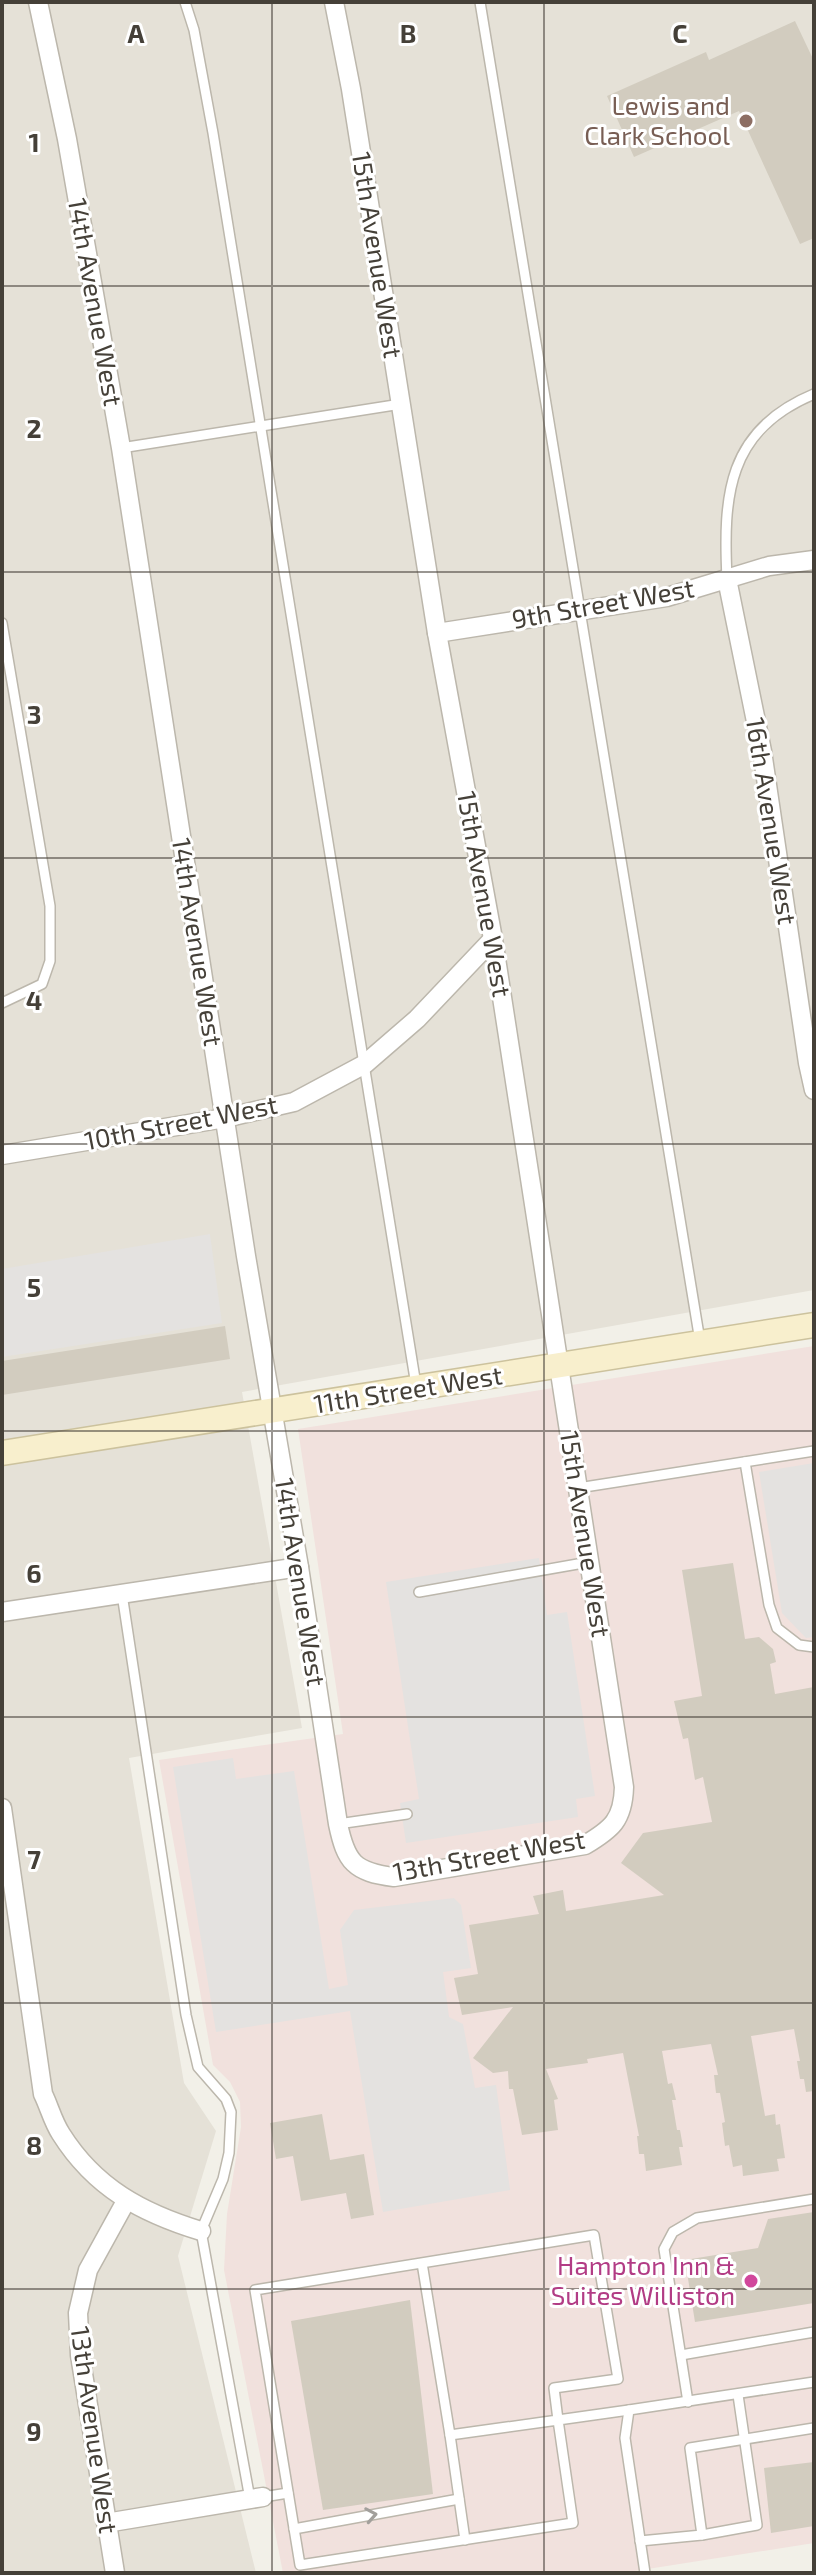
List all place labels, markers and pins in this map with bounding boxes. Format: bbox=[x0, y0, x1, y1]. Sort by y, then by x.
place label: Lewis and Clark School bbox=[584, 89, 730, 150]
marker: Lewis and Clark School bbox=[737, 112, 755, 130]
place label: Hampton Inn & Suites Williston bbox=[551, 2249, 735, 2310]
marker: Hampton Inn & Suites Williston bbox=[742, 2272, 760, 2290]

